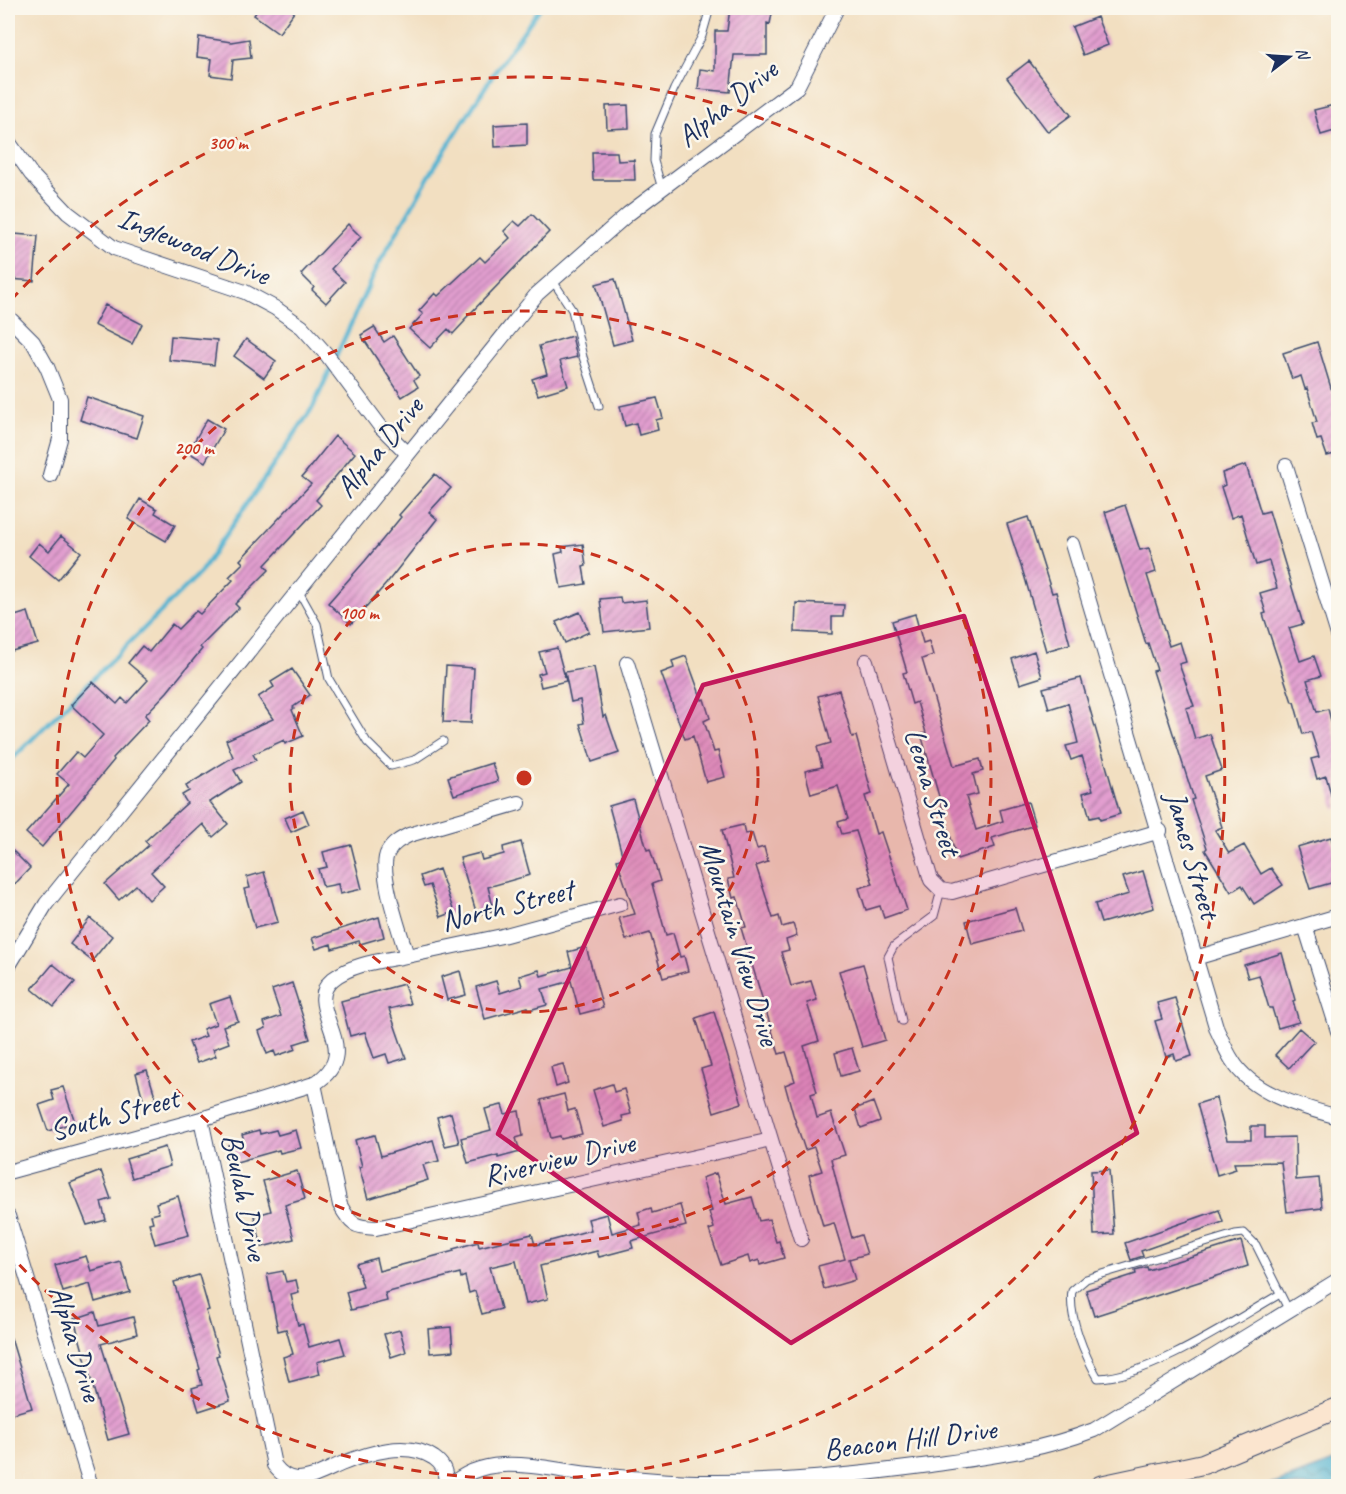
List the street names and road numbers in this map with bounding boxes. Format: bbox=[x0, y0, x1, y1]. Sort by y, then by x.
street label: Alpha Drive bbox=[669, 49, 787, 155]
street label: Inglewood Drive bbox=[113, 198, 277, 294]
street label: Alpha Drive bbox=[327, 387, 433, 505]
street label: Leona Street bbox=[896, 724, 971, 863]
street label: James Street bbox=[1156, 785, 1230, 926]
street label: Mountain View Drive bbox=[691, 836, 790, 1052]
street label: North Street bbox=[437, 869, 581, 940]
street label: South Street bbox=[46, 1078, 185, 1149]
street label: Riverview Drive bbox=[480, 1123, 640, 1195]
street label: Beulah Drive bbox=[213, 1130, 277, 1266]
street label: Alpha Drive bbox=[40, 1280, 112, 1408]
street label: Beacon Hill Drive bbox=[822, 1409, 1000, 1468]

